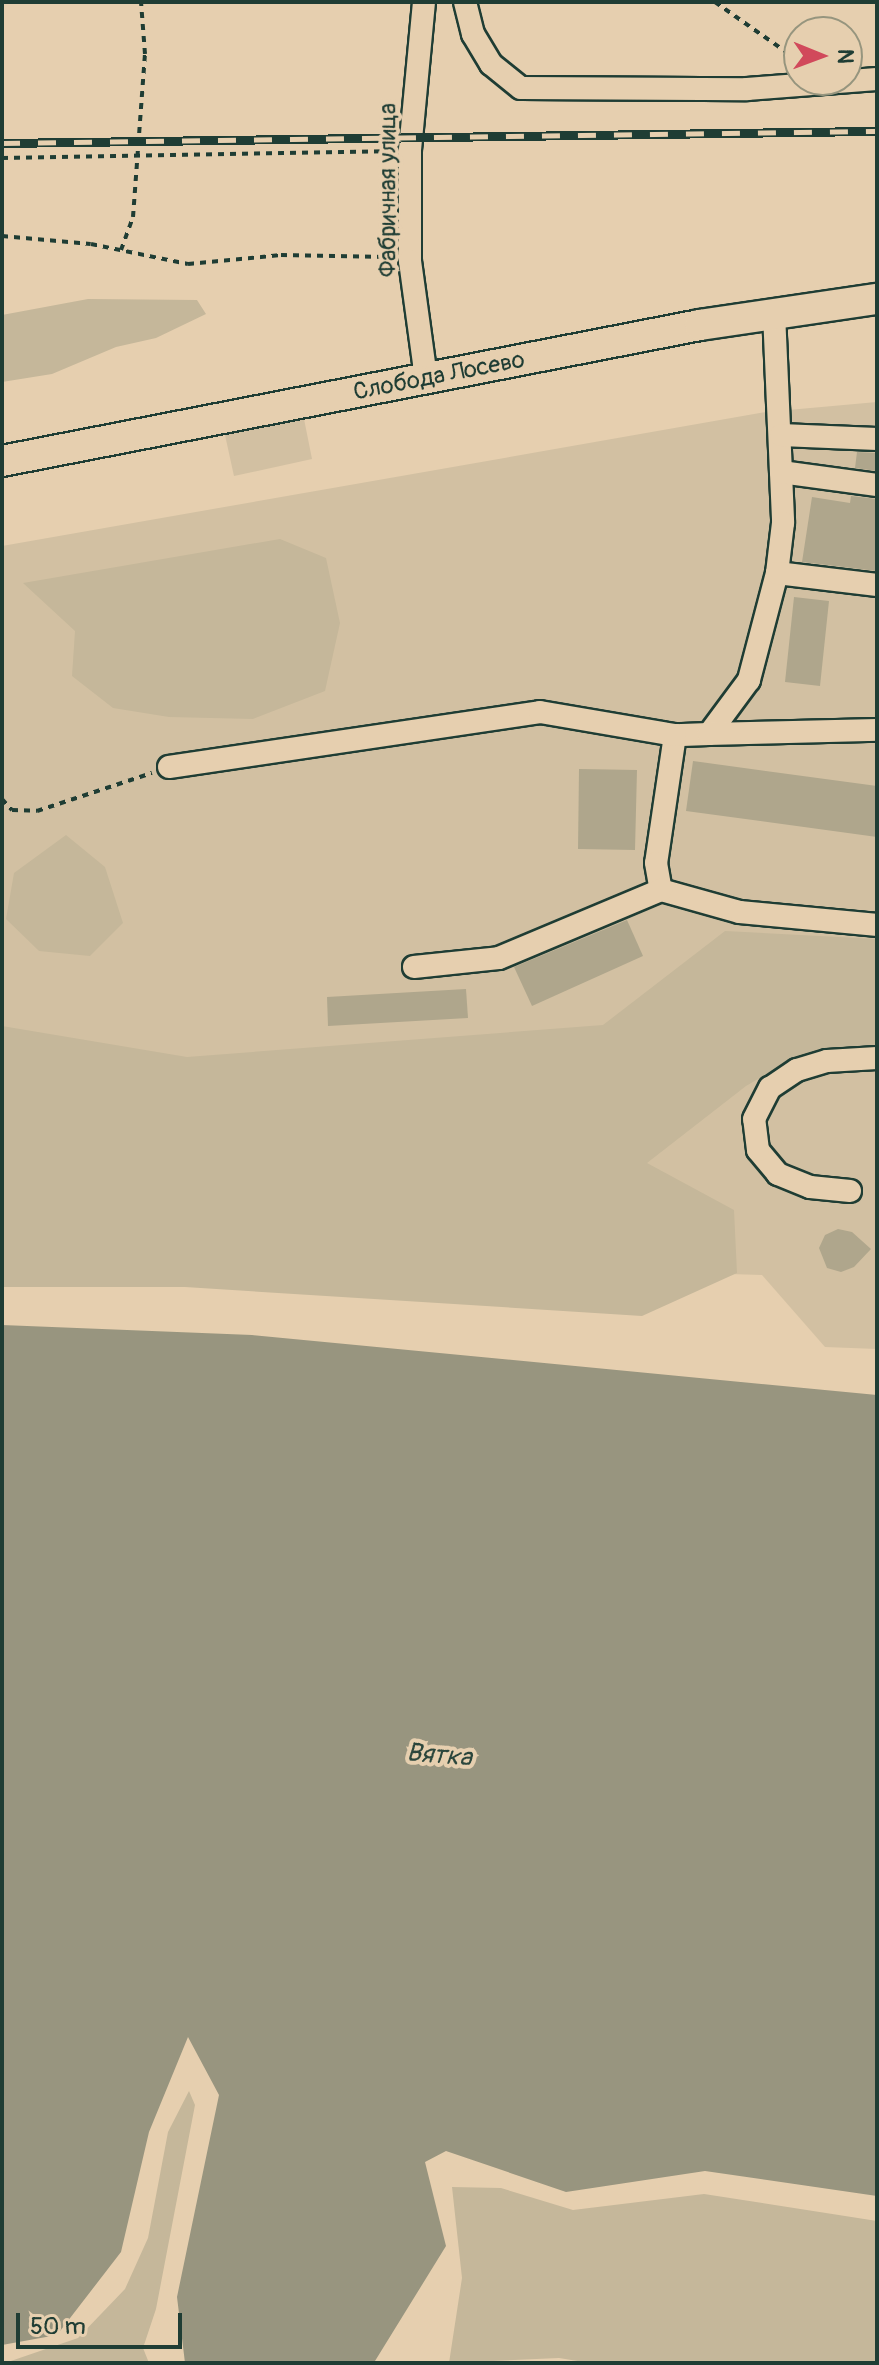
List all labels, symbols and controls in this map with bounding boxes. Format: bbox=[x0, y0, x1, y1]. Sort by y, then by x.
north arrow bbox=[783, 16, 863, 96]
text: N bbox=[831, 49, 859, 64]
street label: Фабричная улица bbox=[374, 103, 402, 277]
street label: Слобода Лосево bbox=[351, 345, 527, 407]
water label: Вятка bbox=[405, 1738, 473, 1774]
scale bar bbox=[20, 2297, 186, 2347]
text: 50 m bbox=[30, 2312, 86, 2341]

